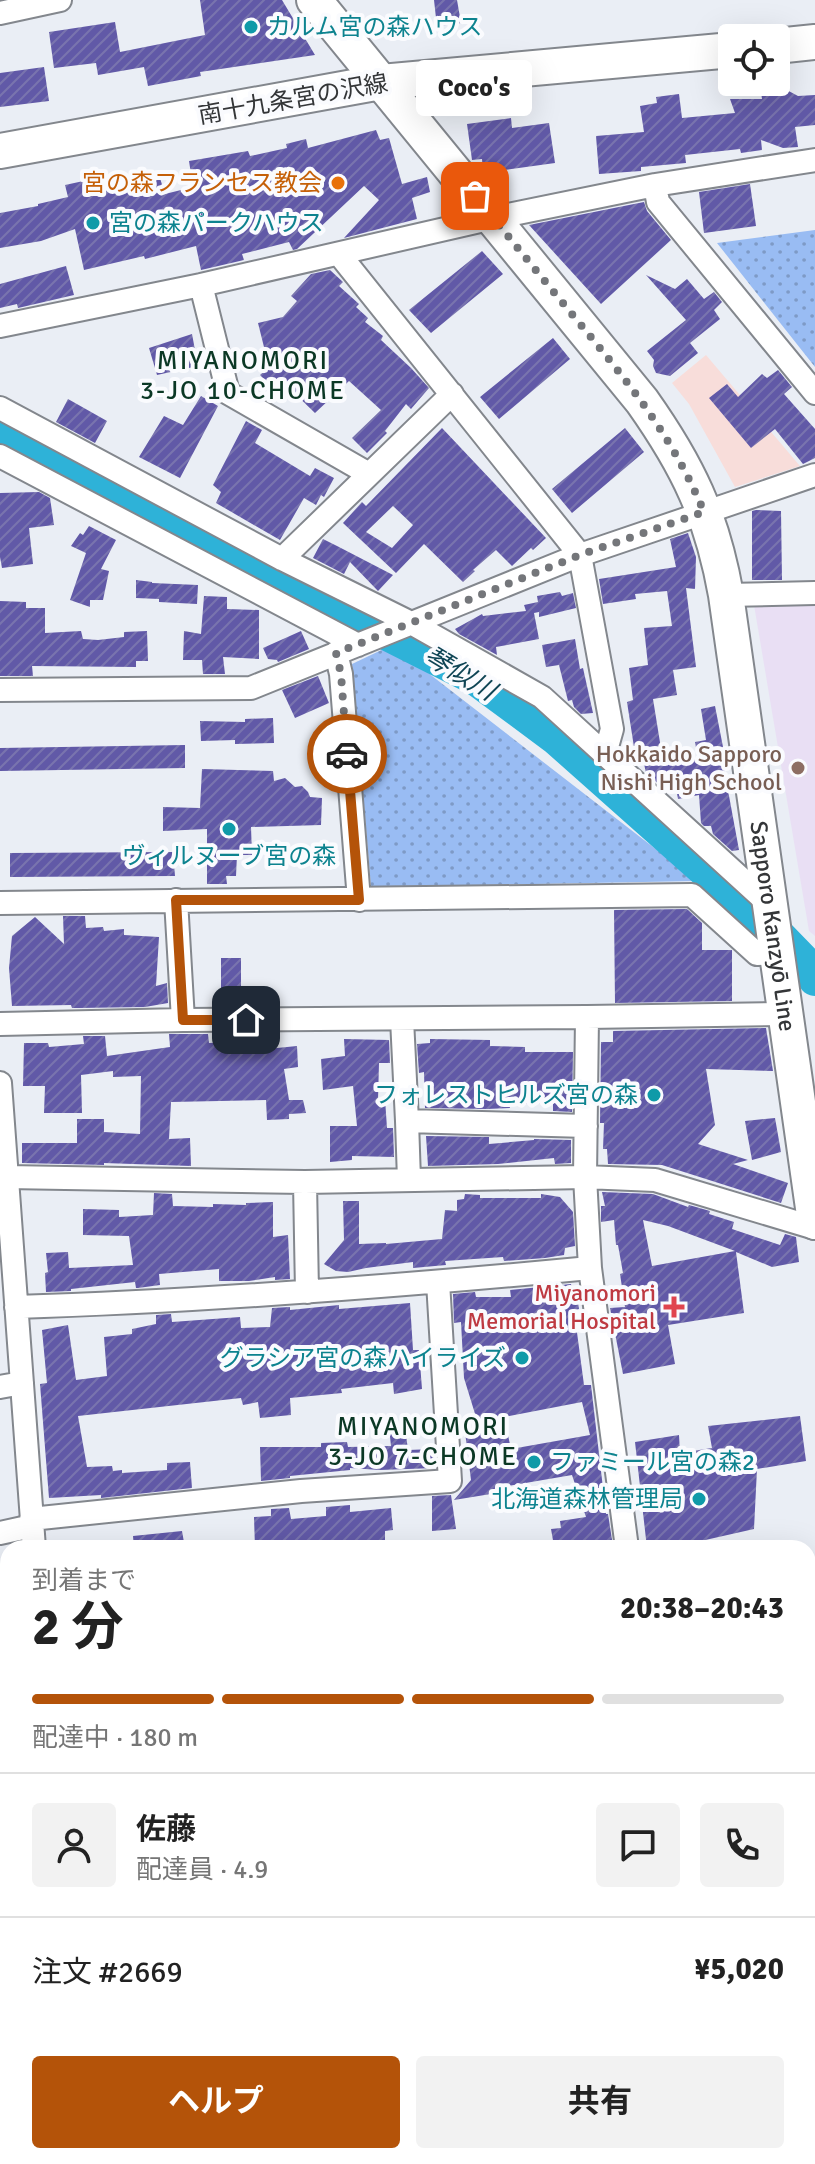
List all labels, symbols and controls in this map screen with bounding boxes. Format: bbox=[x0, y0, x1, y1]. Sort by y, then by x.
place label: カルム宮の森ハウス bbox=[267, 12, 483, 42]
marker: カルム宮の森ハウス bbox=[242, 18, 260, 36]
map controls bbox=[718, 24, 790, 96]
button: locate bbox=[718, 24, 790, 96]
callout: Coco's bbox=[417, 60, 533, 116]
street label: 南十九条宮の沢線 bbox=[196, 68, 390, 130]
text: Coco's bbox=[438, 72, 510, 104]
pin bbox=[441, 162, 509, 230]
place label: 宮の森フランセス教会 bbox=[82, 168, 322, 198]
marker: 宮の森フランセス教会 bbox=[329, 174, 347, 192]
icon: bag bbox=[453, 174, 497, 218]
place label: 宮の森パークハウス bbox=[109, 208, 324, 238]
marker: 宮の森パークハウス bbox=[84, 214, 102, 232]
district label: MIYANOMORI 3-JO 10-CHOME bbox=[140, 345, 346, 407]
water label: 琴似川 bbox=[418, 640, 504, 709]
courier bbox=[307, 714, 387, 794]
icon: car bbox=[325, 732, 369, 776]
place label: Hokkaido Sapporo Nishi High School bbox=[596, 739, 782, 797]
marker: Hokkaido Sapporo Nishi High School bbox=[789, 759, 807, 777]
street label: Sapporo Kanzyō Line bbox=[743, 819, 803, 1033]
marker: ヴィルヌーブ宮の森 bbox=[220, 820, 238, 838]
place label: ヴィルヌーブ宮の森 bbox=[122, 841, 336, 871]
pin bbox=[212, 986, 280, 1054]
icon: home bbox=[224, 998, 268, 1042]
place label: フォレストヒルズ宮の森 bbox=[374, 1080, 638, 1110]
marker: フォレストヒルズ宮の森 bbox=[645, 1086, 663, 1104]
place label: Miyanomori Memorial Hospital bbox=[467, 1278, 656, 1336]
marker: Miyanomori Memorial Hospital bbox=[663, 1296, 685, 1318]
place label: グラシア宮の森ハイライズ bbox=[220, 1343, 506, 1373]
marker: グラシア宮の森ハイライズ bbox=[513, 1349, 531, 1367]
district label: MIYANOMORI 3-JO 7-CHOME bbox=[328, 1411, 518, 1473]
place label: ファミール宮の森2 bbox=[550, 1447, 755, 1477]
marker: ファミール宮の森2 bbox=[525, 1453, 543, 1471]
place label: 北海道森林管理局 bbox=[491, 1484, 683, 1514]
marker: 北海道森林管理局 bbox=[690, 1490, 708, 1508]
text: 到着まで bbox=[32, 1565, 136, 1597]
text: 20:38–20:43 bbox=[620, 1590, 784, 1627]
text: 2 分 bbox=[32, 1595, 124, 1659]
text: 配達中 · 180 m bbox=[32, 1722, 198, 1754]
button: person bbox=[32, 1803, 116, 1887]
button: chat bbox=[596, 1803, 680, 1887]
button: phone bbox=[700, 1803, 784, 1887]
text: 佐藤 bbox=[136, 1811, 196, 1848]
text: 配達員 · 4.9 bbox=[136, 1854, 268, 1886]
text: ¥5,020 bbox=[694, 1951, 784, 1988]
text: 注文 #2669 bbox=[32, 1954, 183, 1991]
button: ヘルプ bbox=[32, 2056, 400, 2148]
button: 共有 bbox=[416, 2056, 784, 2148]

